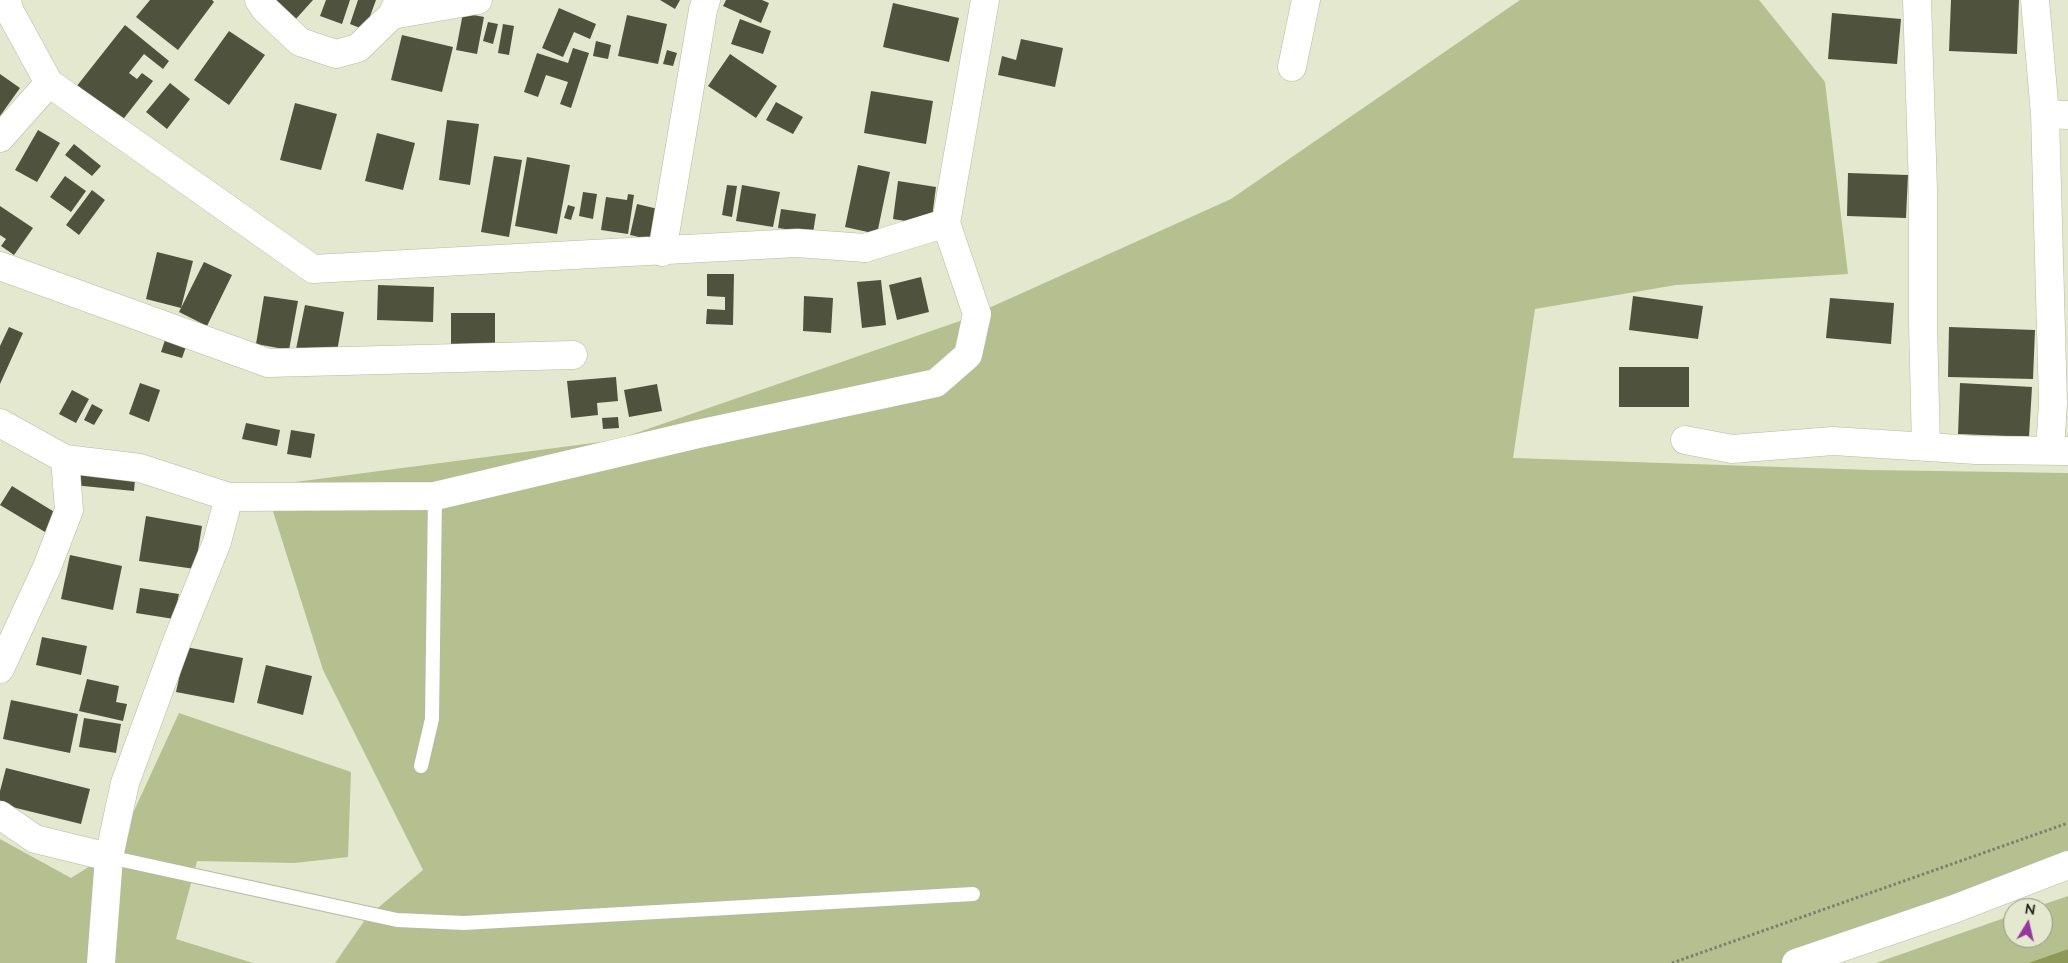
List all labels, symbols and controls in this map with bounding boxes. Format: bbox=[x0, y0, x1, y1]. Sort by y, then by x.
north arrow bbox=[2003, 898, 2053, 948]
text: N bbox=[2024, 899, 2037, 919]

